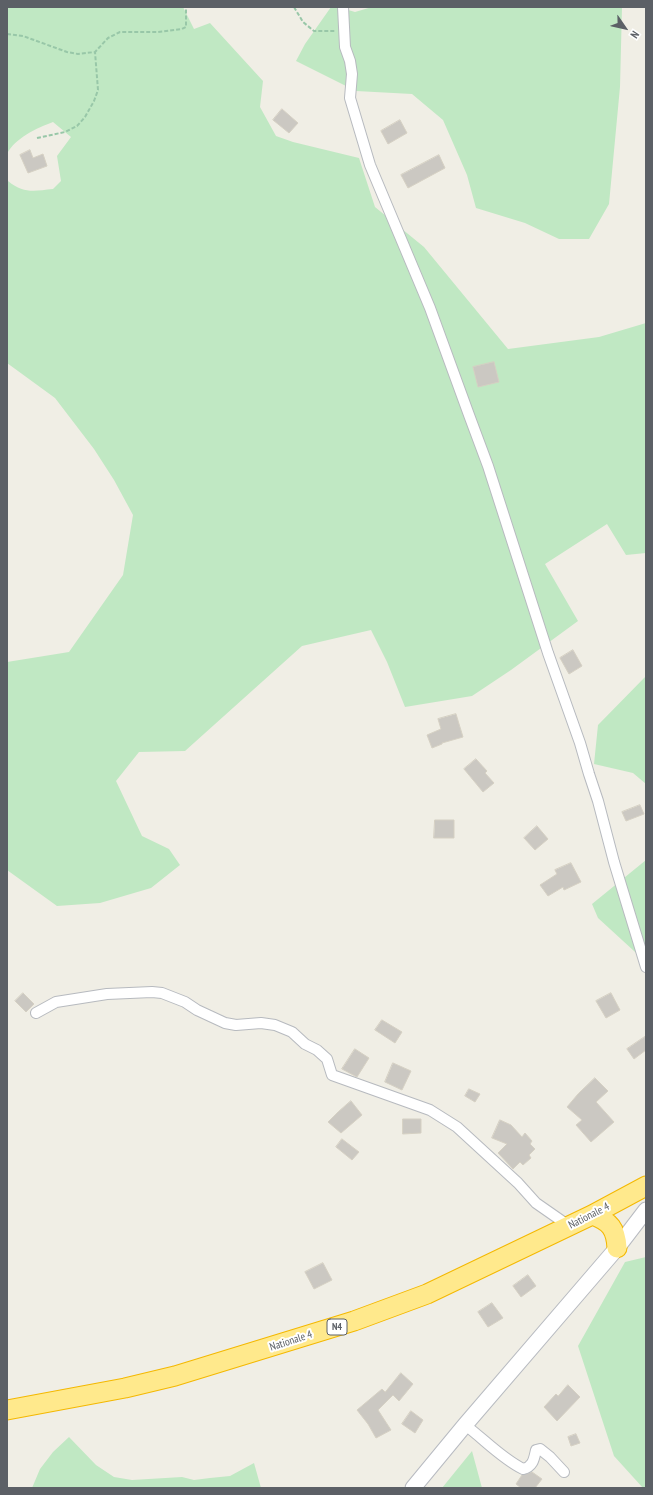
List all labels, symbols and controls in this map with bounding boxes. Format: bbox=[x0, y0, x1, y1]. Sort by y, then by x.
north arrow bbox=[605, 8, 645, 48]
text: N bbox=[627, 28, 642, 41]
street label: Nationale 4 bbox=[566, 1200, 612, 1232]
road number: N4 bbox=[327, 1319, 347, 1335]
street label: Nationale 4 bbox=[268, 1328, 314, 1354]

